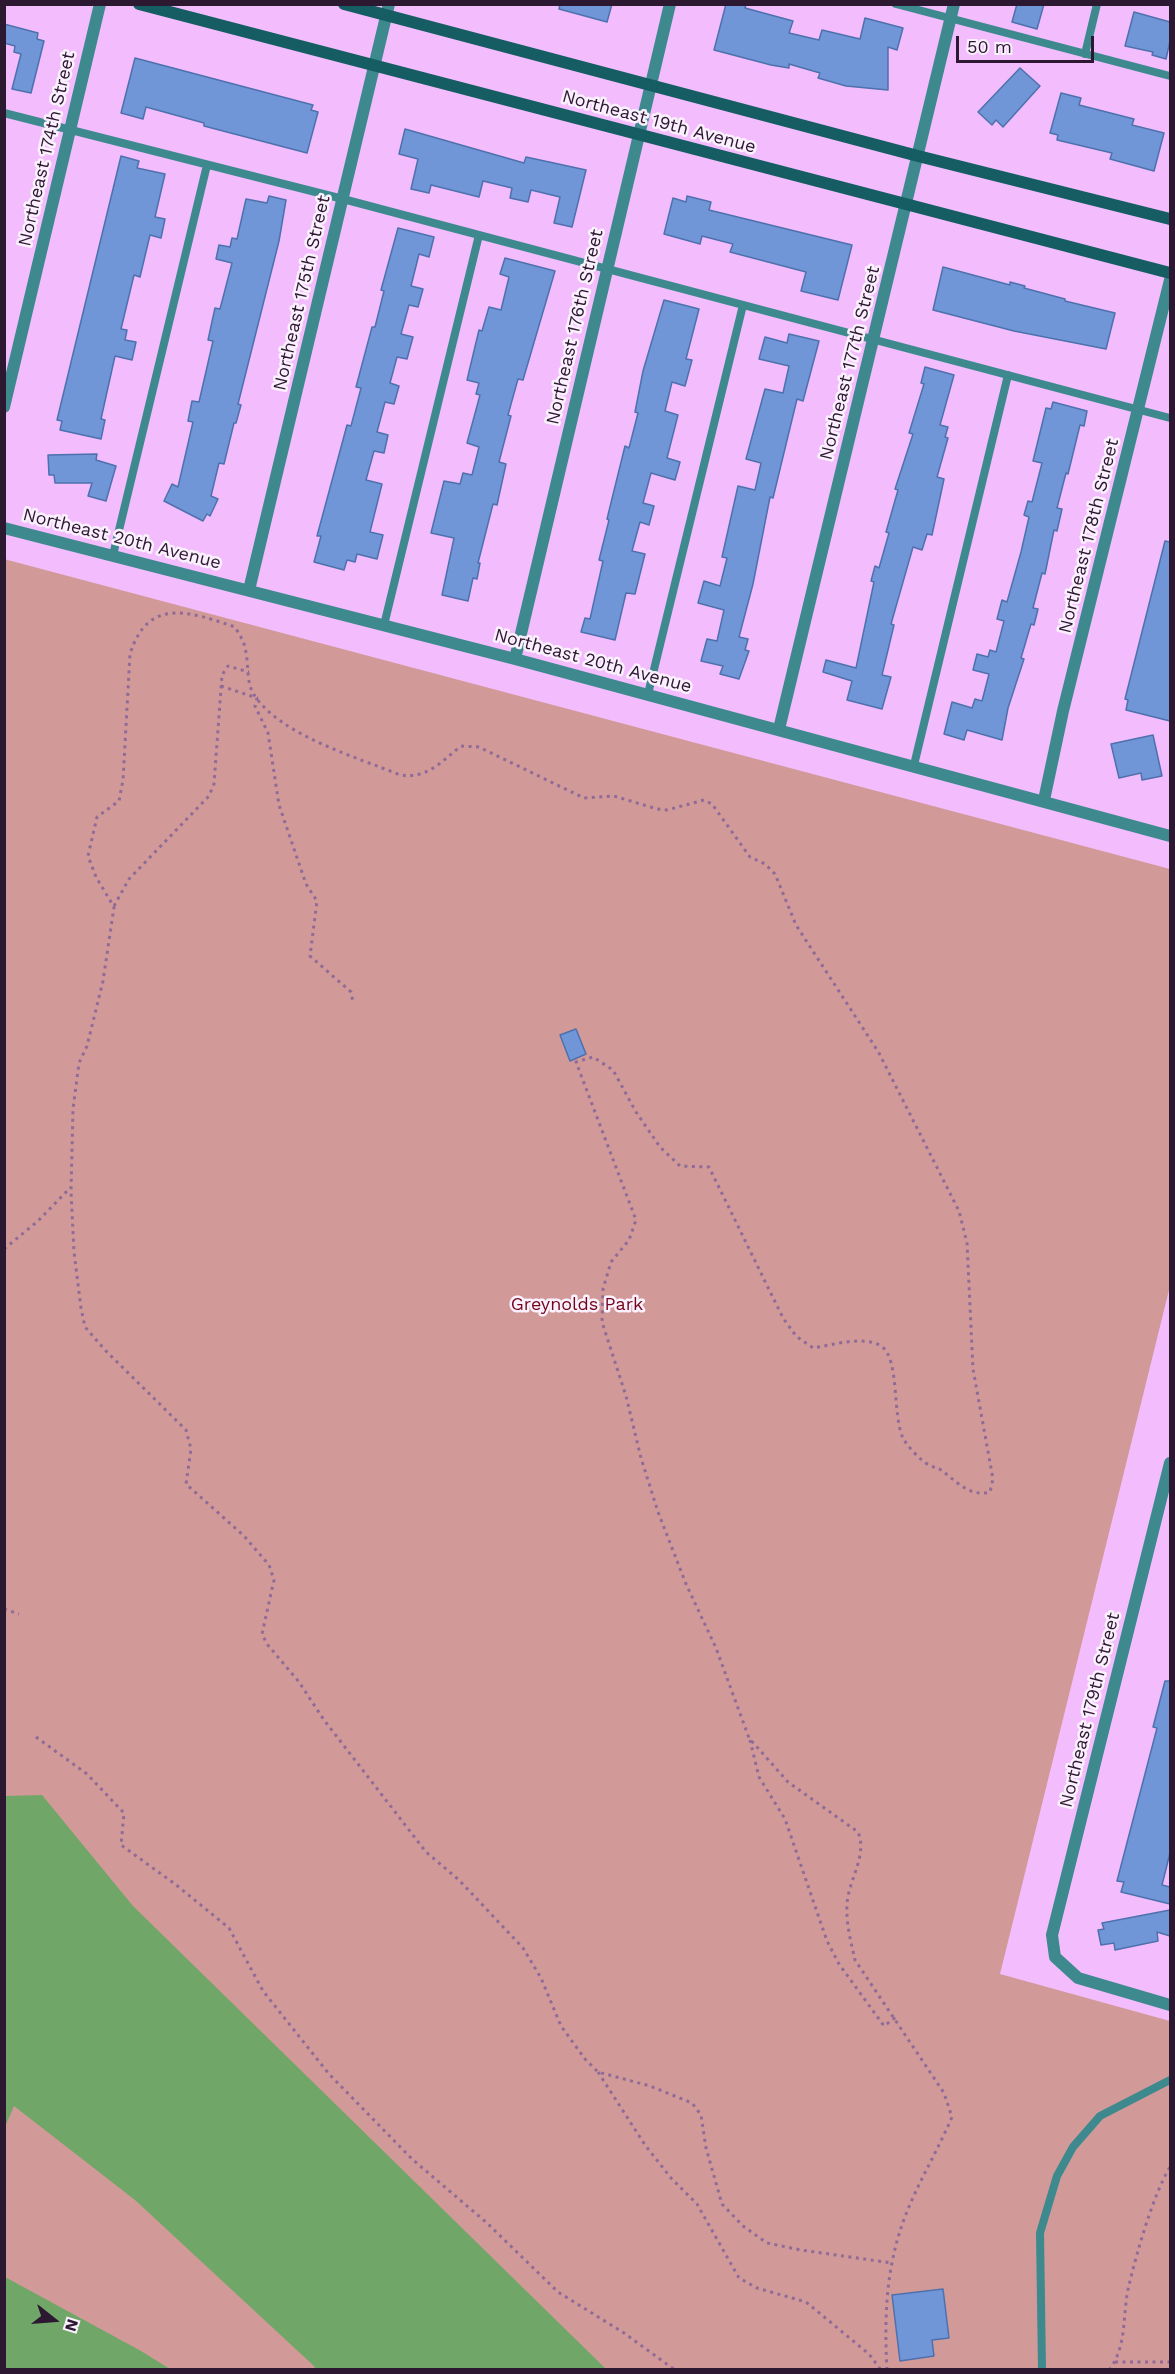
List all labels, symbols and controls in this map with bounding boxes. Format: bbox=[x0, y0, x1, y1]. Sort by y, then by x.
scale bar bbox=[959, 24, 1097, 62]
text: 50 m bbox=[967, 36, 1012, 57]
street label: Northeast 174th Street bbox=[14, 50, 80, 248]
street label: Northeast 19th Avenue bbox=[560, 86, 758, 158]
street label: Northeast 175th Street bbox=[269, 193, 335, 393]
street label: Northeast 176th Street bbox=[542, 227, 608, 427]
street label: Northeast 177th Street bbox=[815, 264, 885, 462]
street label: Northeast 178th Street bbox=[1054, 436, 1124, 636]
street label: Northeast 20th Avenue bbox=[21, 504, 223, 574]
street label: Northeast 20th Avenue bbox=[492, 624, 694, 698]
park label: Greynolds Park bbox=[511, 1294, 643, 1316]
street label: Northeast 179th Street bbox=[1055, 1610, 1125, 1810]
north arrow bbox=[24, 2290, 84, 2350]
text: N bbox=[61, 2317, 83, 2334]

